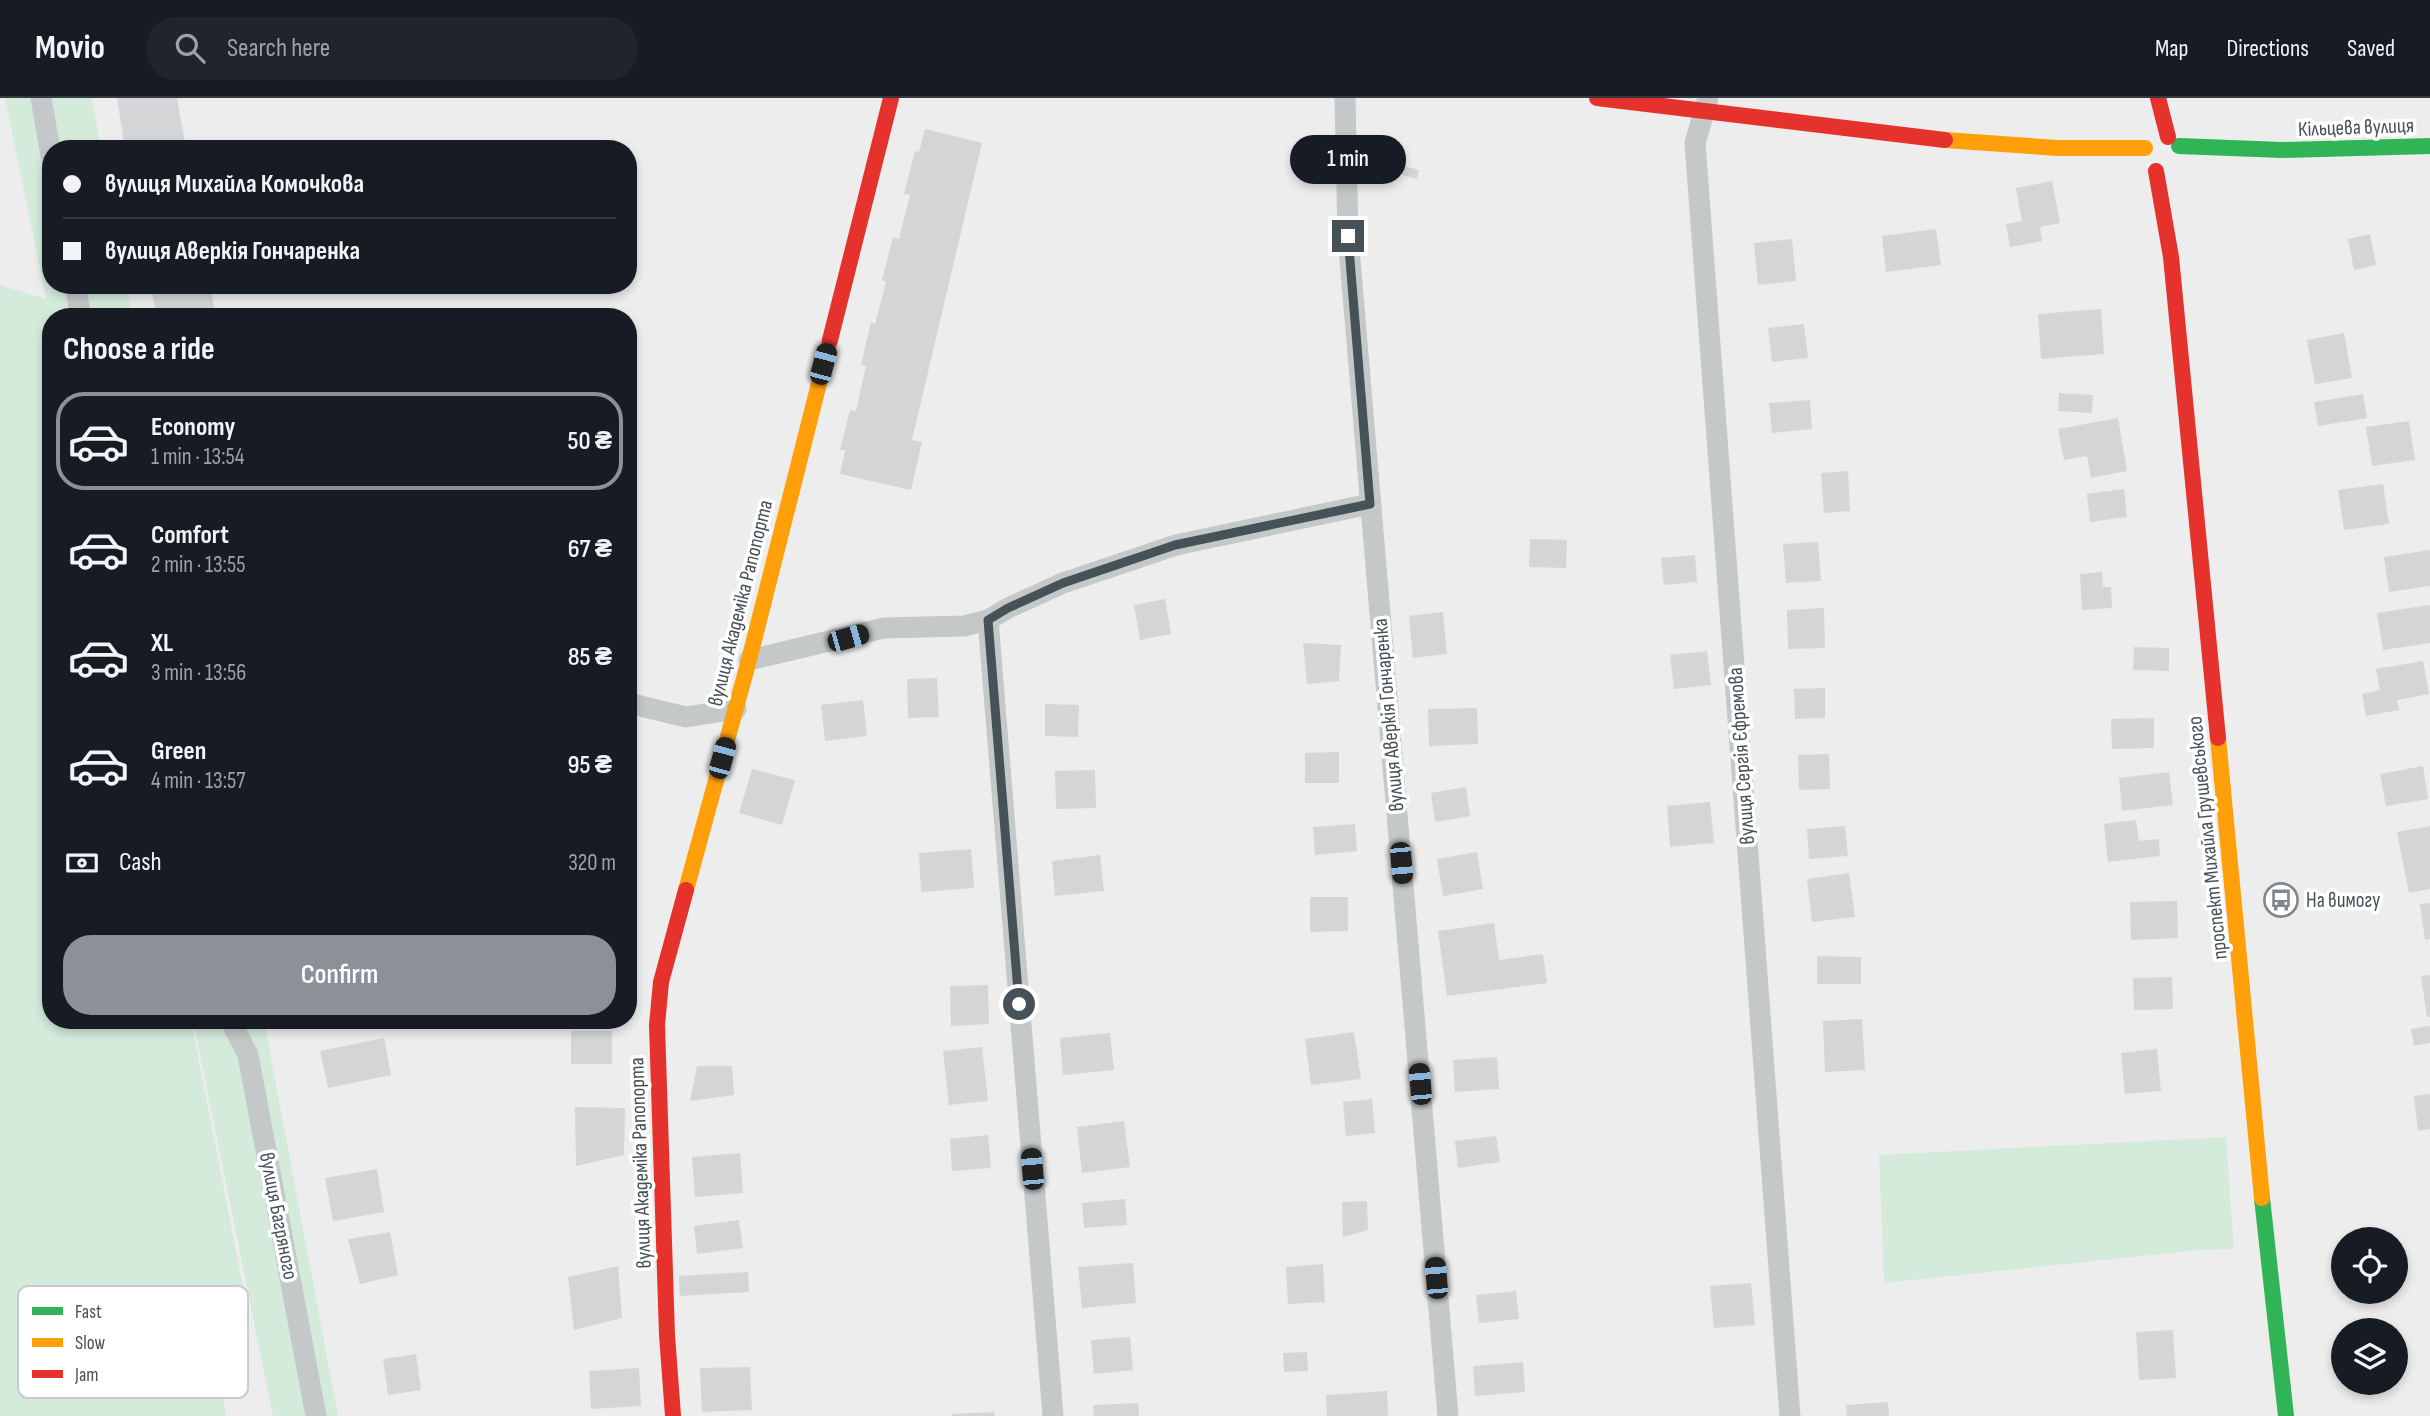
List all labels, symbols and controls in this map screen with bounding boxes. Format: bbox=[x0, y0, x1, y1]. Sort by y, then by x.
search box bbox=[147, 17, 637, 80]
text: Movio bbox=[35, 28, 105, 68]
icon: search bbox=[171, 29, 209, 67]
text: Search here bbox=[227, 33, 330, 64]
text: Map bbox=[2155, 34, 2188, 63]
text: Directions bbox=[2226, 34, 2309, 63]
text: Saved bbox=[2347, 34, 2395, 63]
street label: Кільцева вулиця bbox=[2298, 113, 2414, 142]
callout: 1 min bbox=[1290, 135, 1406, 184]
text: 1 min bbox=[1327, 145, 1369, 173]
text: вулиця Михайла Комочкова bbox=[105, 169, 364, 200]
route end bbox=[1332, 220, 1364, 252]
text: вулиця Аверкія Гончаренка bbox=[105, 236, 360, 267]
text: Choose a ride bbox=[63, 330, 215, 369]
car bbox=[808, 341, 839, 387]
icon: car bbox=[67, 410, 130, 473]
text: Economy bbox=[151, 412, 235, 443]
text: 50 ₴ bbox=[568, 426, 612, 457]
text: 1 min · 13:54 bbox=[151, 443, 244, 471]
street label: вулиця Академіка Рапопорта bbox=[703, 498, 778, 709]
icon: car bbox=[67, 518, 130, 581]
text: Comfort bbox=[151, 520, 229, 551]
text: 67 ₴ bbox=[568, 534, 612, 565]
text: 2 min · 13:55 bbox=[151, 551, 245, 579]
street label: вулиця Аверкія Гончаренка bbox=[1368, 618, 1409, 812]
car bbox=[825, 622, 872, 654]
icon: car bbox=[67, 626, 130, 689]
text: XL bbox=[151, 628, 173, 659]
text: 85 ₴ bbox=[568, 642, 612, 673]
text: 3 min · 13:56 bbox=[151, 659, 246, 687]
street label: вулиця Сергія Єфремова bbox=[1723, 667, 1760, 845]
street label: проспект Михайла Грушевського bbox=[2182, 715, 2233, 961]
icon: car bbox=[67, 734, 130, 797]
car bbox=[707, 735, 738, 781]
text: Green bbox=[151, 736, 206, 767]
text: 95 ₴ bbox=[568, 750, 612, 781]
text: 4 min · 13:57 bbox=[151, 767, 245, 795]
car bbox=[1389, 841, 1414, 885]
icon: cash bbox=[63, 844, 101, 882]
text: Cash bbox=[119, 847, 162, 878]
text: 320 m bbox=[568, 849, 616, 877]
bus stop icon: На вимогу bbox=[2262, 881, 2300, 919]
place label: На вимогу bbox=[2306, 888, 2380, 913]
button: Confirm bbox=[63, 935, 616, 1015]
route start bbox=[1003, 988, 1035, 1020]
street label: вулиця Академіка Рапопорта bbox=[624, 1057, 657, 1269]
car bbox=[1408, 1062, 1433, 1106]
car bbox=[1020, 1147, 1045, 1191]
street label: вулиця Багряного bbox=[254, 1150, 303, 1282]
map controls bbox=[2331, 1227, 2408, 1395]
button: locate bbox=[2331, 1227, 2408, 1304]
car bbox=[1424, 1256, 1449, 1300]
legend bbox=[18, 1286, 248, 1398]
text: Fast bbox=[75, 1301, 102, 1324]
button: layers bbox=[2331, 1318, 2408, 1395]
text: Slow bbox=[75, 1332, 105, 1355]
text: Jam bbox=[74, 1364, 98, 1387]

